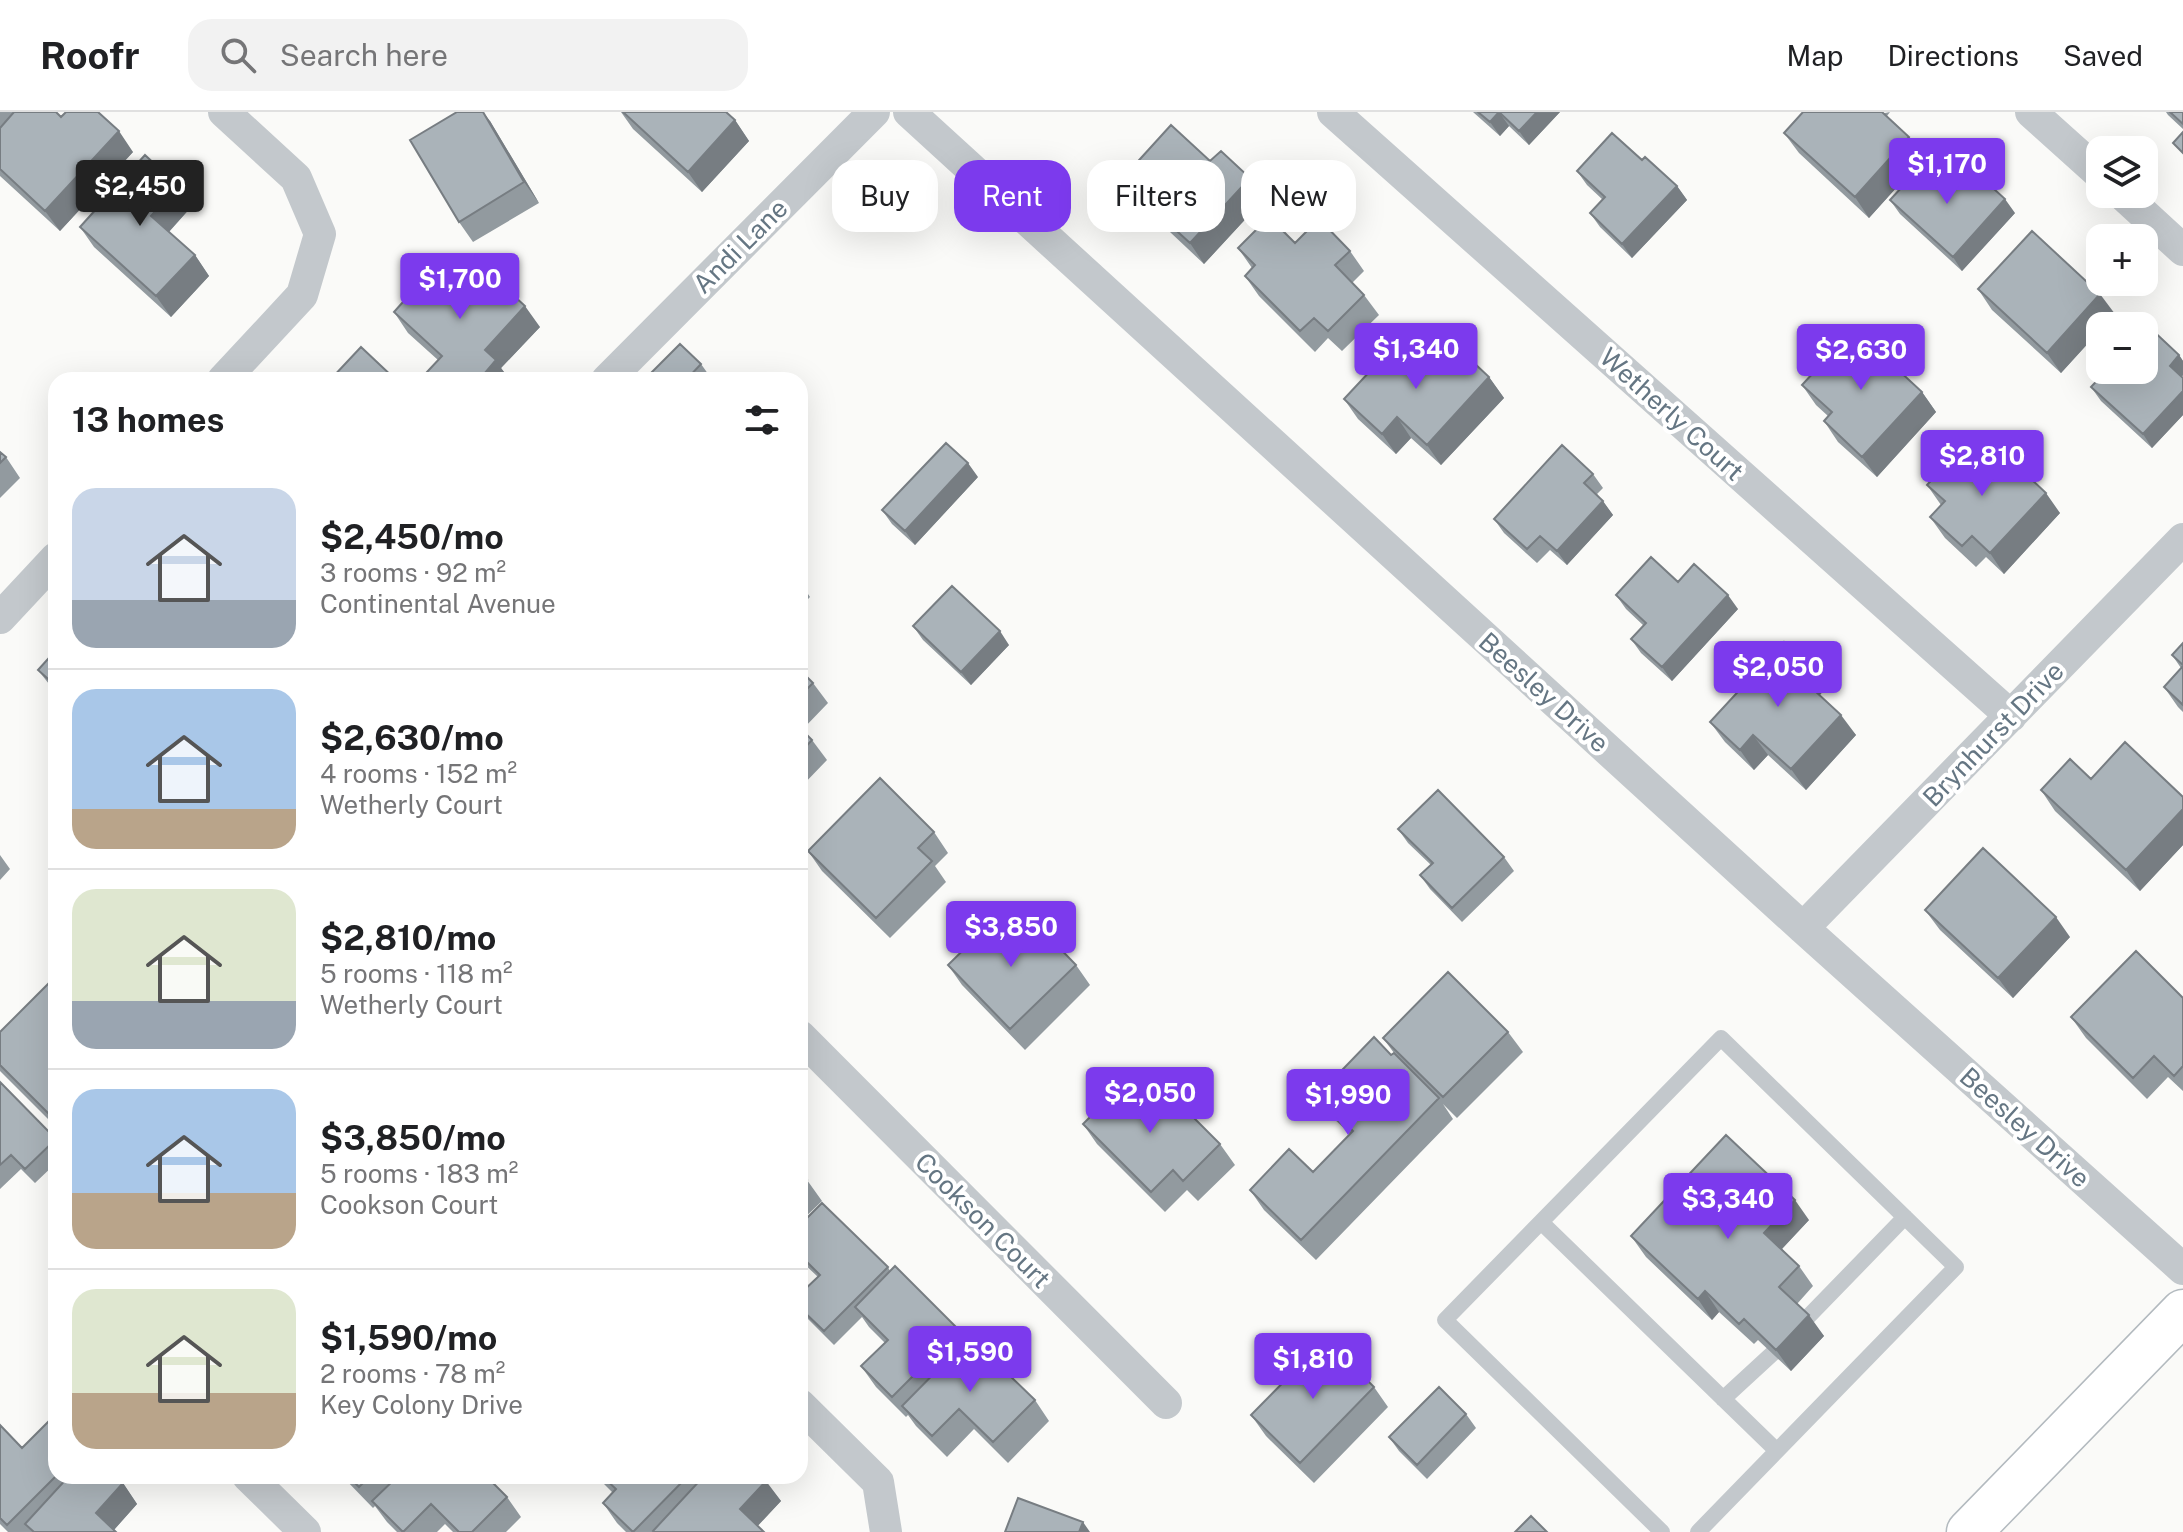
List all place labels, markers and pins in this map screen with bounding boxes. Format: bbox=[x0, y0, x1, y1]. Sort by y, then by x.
pin: $1,170 bbox=[1882, 138, 2012, 206]
pin: $2,450 bbox=[75, 160, 205, 228]
pin: $1,700 bbox=[395, 253, 525, 321]
pin: $1,340 bbox=[1351, 323, 1481, 391]
pin: $2,630 bbox=[1796, 324, 1926, 392]
pin: $2,810 bbox=[1917, 430, 2047, 498]
pin: $2,050 bbox=[1713, 641, 1843, 709]
pin: $3,850 bbox=[946, 901, 1076, 969]
pin: $2,050 bbox=[1085, 1067, 1215, 1135]
pin: $1,990 bbox=[1283, 1069, 1413, 1137]
pin: $3,340 bbox=[1663, 1173, 1793, 1241]
pin: $1,590 bbox=[905, 1326, 1035, 1394]
pin: $1,810 bbox=[1248, 1333, 1378, 1401]

